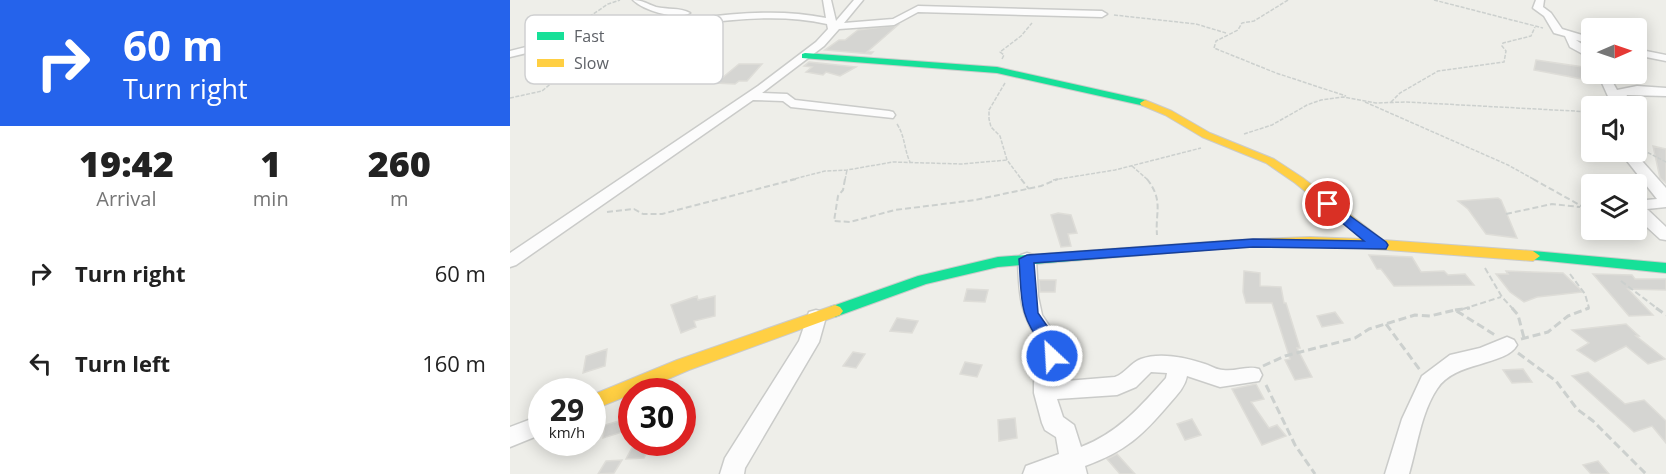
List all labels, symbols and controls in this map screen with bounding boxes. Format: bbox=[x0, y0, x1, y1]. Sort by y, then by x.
legend bbox=[525, 15, 723, 84]
text: 60 m bbox=[123, 16, 223, 73]
north arrow bbox=[1581, 18, 1647, 84]
map controls bbox=[1581, 18, 1647, 240]
icon: right bbox=[24, 24, 102, 102]
text: Fast bbox=[574, 25, 605, 47]
text: Slow bbox=[574, 52, 609, 74]
text: Turn right bbox=[123, 70, 248, 107]
button: sound bbox=[1581, 96, 1647, 162]
text: 19:42 bbox=[79, 139, 174, 188]
text: 1 bbox=[260, 139, 281, 188]
text: 260 bbox=[368, 139, 431, 188]
button: layers bbox=[1581, 174, 1647, 240]
pin bbox=[1302, 178, 1353, 229]
text: Arrival bbox=[96, 185, 157, 212]
text: min bbox=[253, 185, 289, 212]
text: m bbox=[390, 185, 409, 212]
icon: arrive bbox=[1311, 187, 1344, 220]
icon: right bbox=[24, 257, 57, 290]
text: Turn right bbox=[75, 258, 186, 288]
text: 60 m bbox=[435, 258, 486, 288]
position arrow bbox=[1020, 324, 1084, 388]
icon: left bbox=[24, 347, 57, 380]
text: Turn left bbox=[75, 348, 170, 378]
text: 160 m bbox=[422, 348, 486, 378]
speed limit sign: 30 bbox=[618, 378, 696, 456]
text: 29 bbox=[550, 389, 584, 430]
text: km/h bbox=[549, 422, 585, 442]

